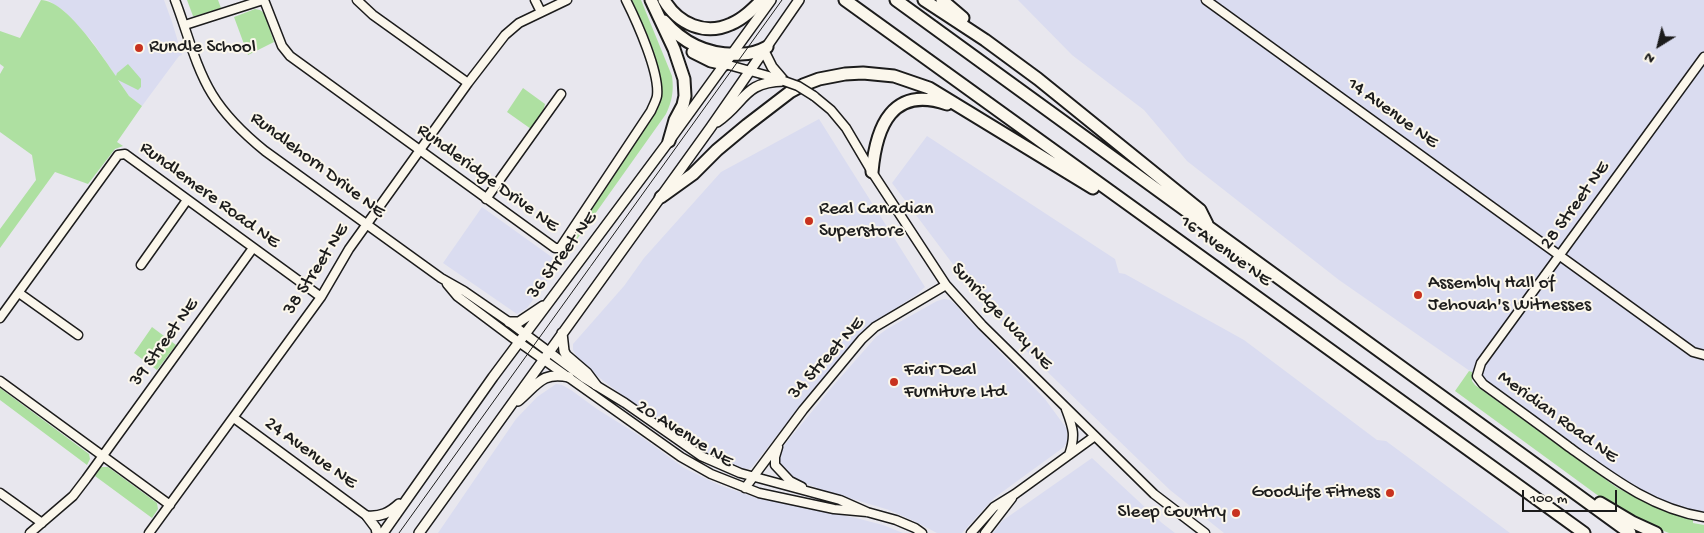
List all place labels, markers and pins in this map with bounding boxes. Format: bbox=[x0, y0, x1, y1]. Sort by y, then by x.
place label: Rundle School bbox=[149, 37, 256, 59]
marker: Rundle School bbox=[133, 42, 145, 54]
place label: Real Canadian Superstore bbox=[819, 199, 933, 243]
marker: Real Canadian Superstore bbox=[803, 215, 815, 227]
place label: Assembly Hall of Jehovah's Witnesses bbox=[1428, 273, 1591, 317]
marker: Assembly Hall of Jehovah's Witnesses bbox=[1412, 289, 1424, 301]
place label: Fair Deal Furniture Ltd bbox=[904, 360, 1006, 404]
marker: Fair Deal Furniture Ltd bbox=[888, 376, 900, 388]
place label: GoodLife Fitness bbox=[1252, 482, 1380, 504]
marker: GoodLife Fitness bbox=[1384, 487, 1396, 499]
place label: Sleep Country bbox=[1118, 502, 1226, 524]
marker: Sleep Country bbox=[1230, 507, 1242, 519]

